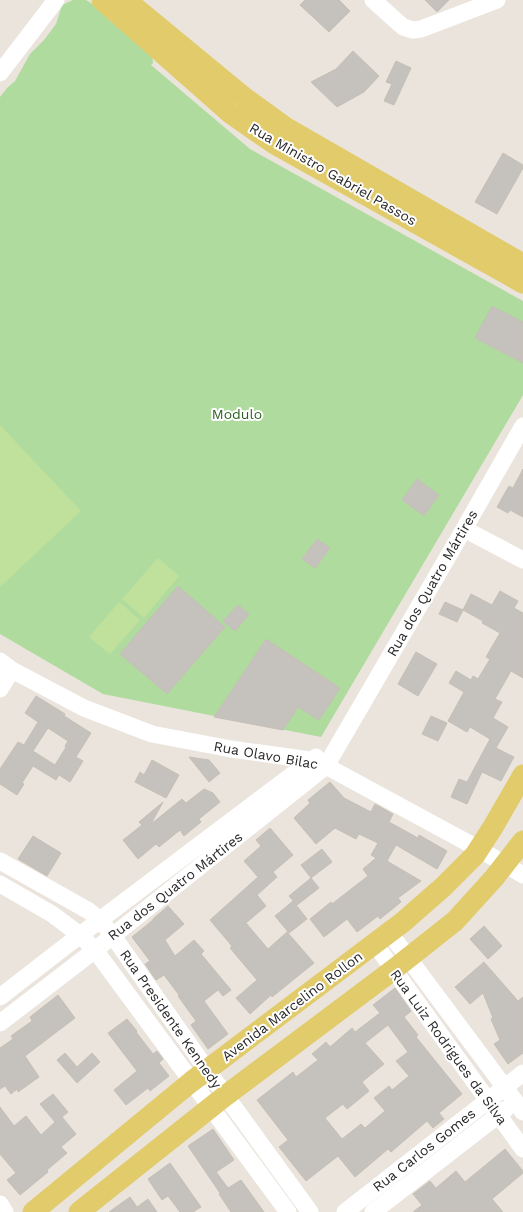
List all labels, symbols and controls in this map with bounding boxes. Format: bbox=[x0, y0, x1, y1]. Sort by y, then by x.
street label: Rua Ministro Gabriel Passos bbox=[247, 120, 419, 228]
park label: Modulo bbox=[212, 406, 262, 422]
street label: Rua dos Quatro Mártires bbox=[383, 507, 481, 659]
street label: Rua Olavo Bilac bbox=[212, 738, 320, 772]
street label: Rua dos Quatro Mártires bbox=[105, 828, 245, 944]
street label: Rua Presidente Kennedy bbox=[117, 947, 225, 1092]
street label: Avenida Marcelino Rollon bbox=[219, 948, 365, 1064]
street label: Rua Luiz Rodrigues da Silva bbox=[387, 966, 511, 1128]
street label: Rua Carlos Gomes bbox=[370, 1105, 478, 1195]

